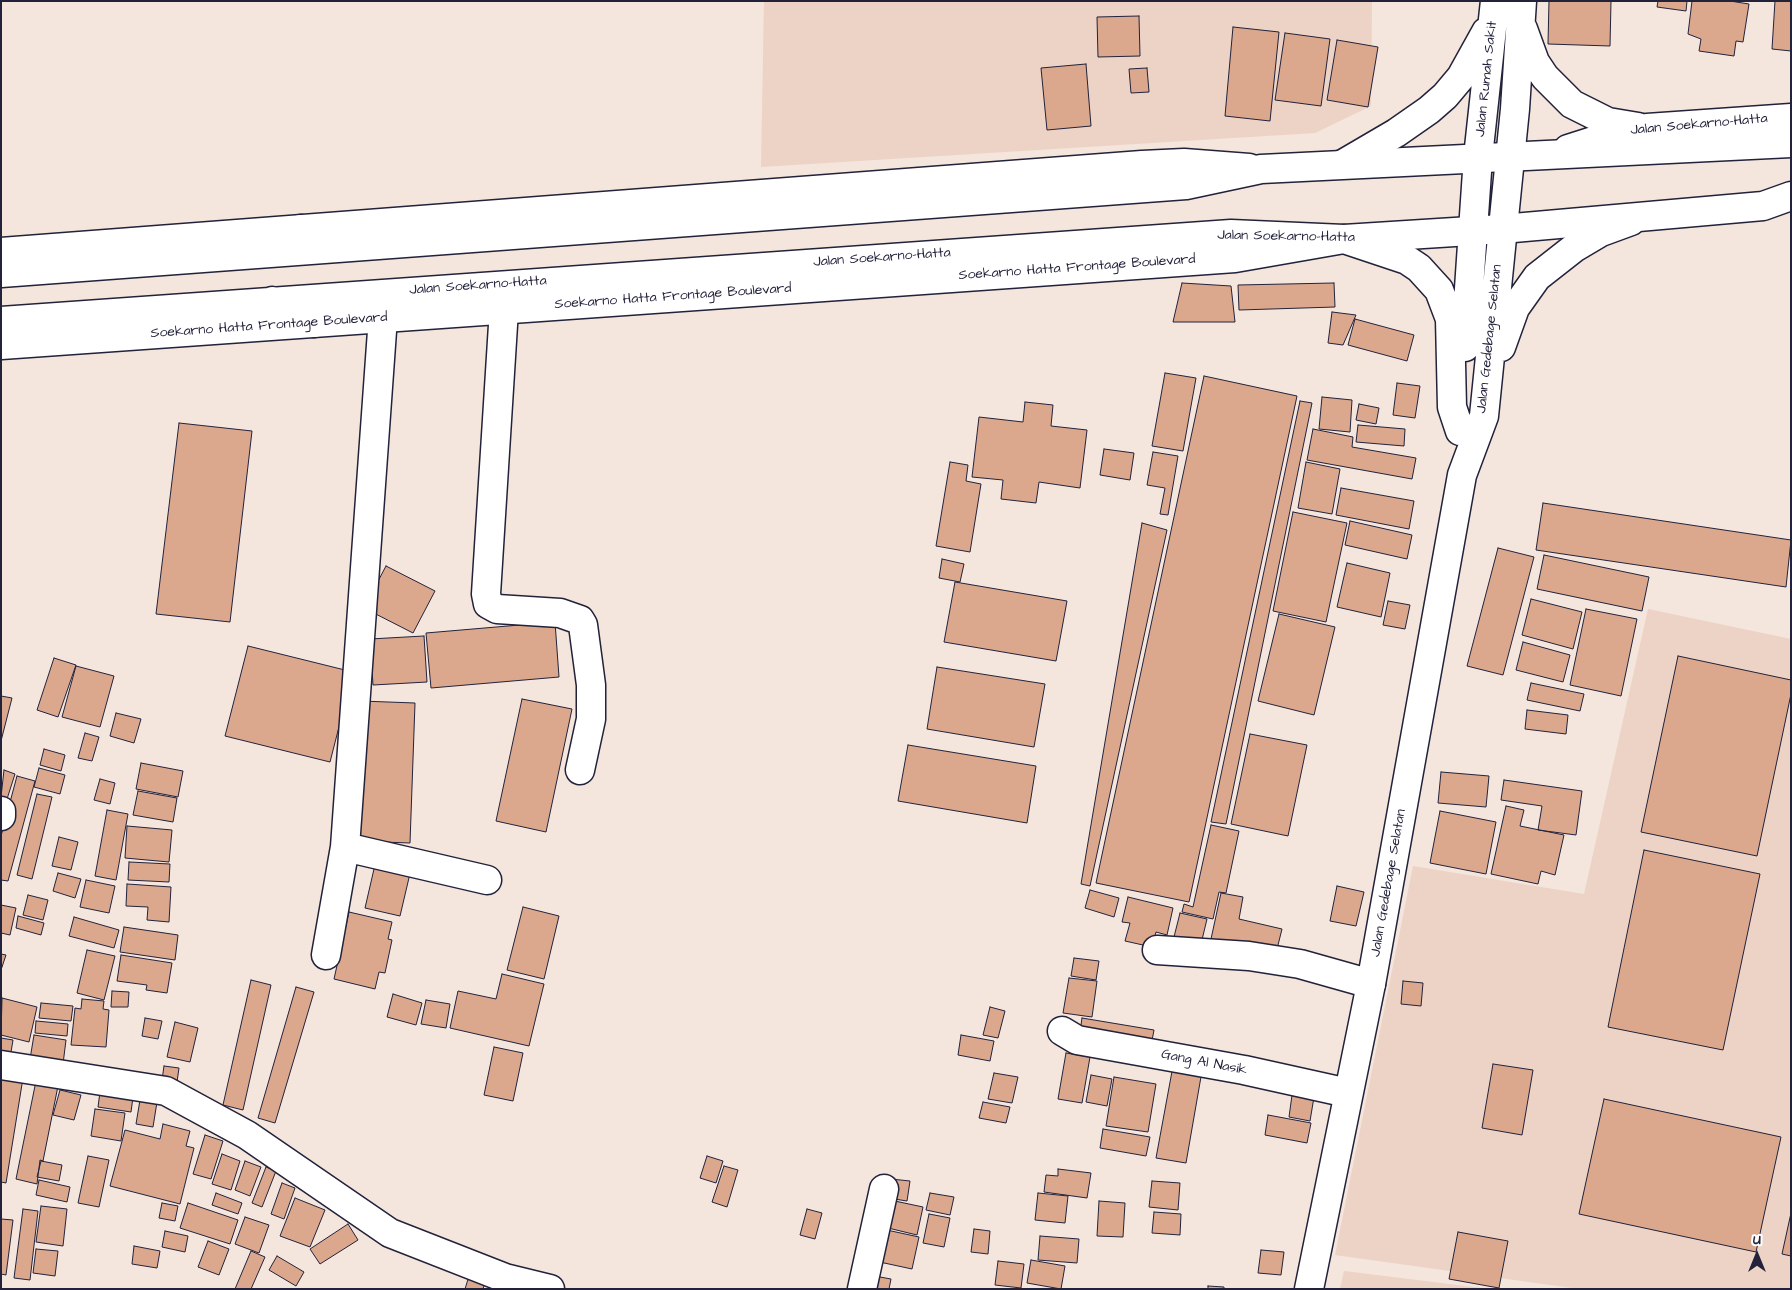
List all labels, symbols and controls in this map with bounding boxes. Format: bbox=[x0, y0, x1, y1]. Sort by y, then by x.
street label: Jalan Rumah Sakit bbox=[1473, 20, 1501, 138]
street label: Jalan Soekarno-Hatta bbox=[1630, 111, 1768, 139]
street label: Jalan Soekarno-Hatta bbox=[1217, 227, 1355, 247]
street label: Jalan Soekarno-Hatta bbox=[813, 245, 951, 271]
street label: Soekarno Hatta Frontage Boulevard bbox=[958, 251, 1196, 285]
street label: Jalan Gedebage Selatan bbox=[1474, 264, 1506, 414]
street label: Jalan Soekarno-Hatta bbox=[409, 273, 547, 299]
street label: Soekarno Hatta Frontage Boulevard bbox=[554, 280, 792, 314]
street label: Soekarno Hatta Frontage Boulevard bbox=[150, 309, 388, 343]
street label: Jalan Gedebage Selatan bbox=[1368, 808, 1410, 958]
street label: Gang Al Nasik bbox=[1160, 1046, 1248, 1080]
north arrow bbox=[1732, 1230, 1782, 1280]
text: U bbox=[1753, 1230, 1761, 1250]

